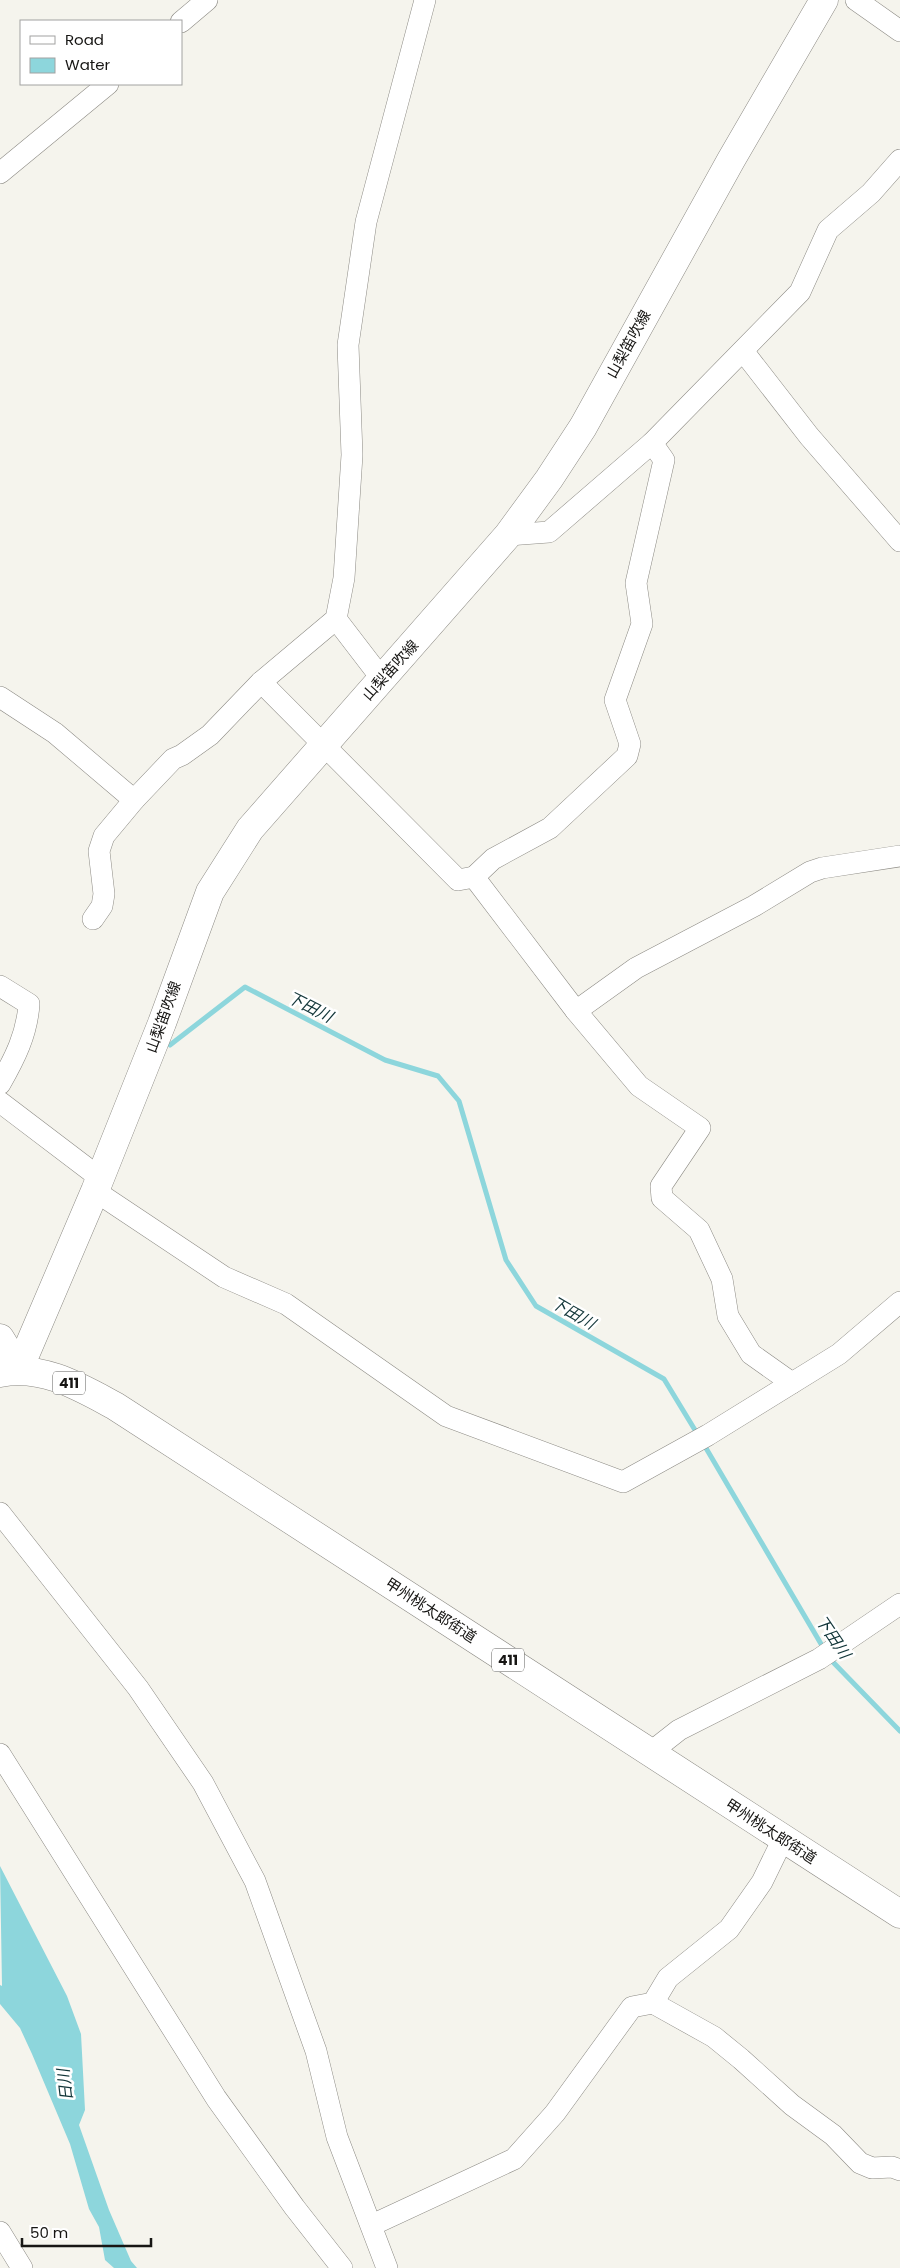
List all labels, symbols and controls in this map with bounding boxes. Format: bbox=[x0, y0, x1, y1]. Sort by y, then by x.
legend bbox=[20, 20, 182, 85]
text: Road bbox=[65, 29, 104, 50]
text: Water bbox=[65, 54, 111, 75]
street label: 山梨笛吹線 bbox=[601, 306, 655, 382]
street label: 山梨笛吹線 bbox=[357, 635, 423, 705]
street label: 山梨笛吹線 bbox=[140, 978, 186, 1056]
water label: 下田川 bbox=[283, 986, 338, 1029]
water label: 下田川 bbox=[546, 1291, 601, 1336]
road number: 411 bbox=[53, 1372, 85, 1395]
street label: 甲州桃太郎街道 bbox=[381, 1573, 481, 1647]
water label: 下田川 bbox=[810, 1611, 857, 1665]
road number: 411 bbox=[492, 1648, 524, 1672]
street label: 甲州桃太郎街道 bbox=[721, 1794, 821, 1868]
water label: 日川 bbox=[51, 2066, 78, 2102]
scale bar bbox=[22, 2216, 151, 2248]
text: 50 m bbox=[30, 2222, 68, 2243]

